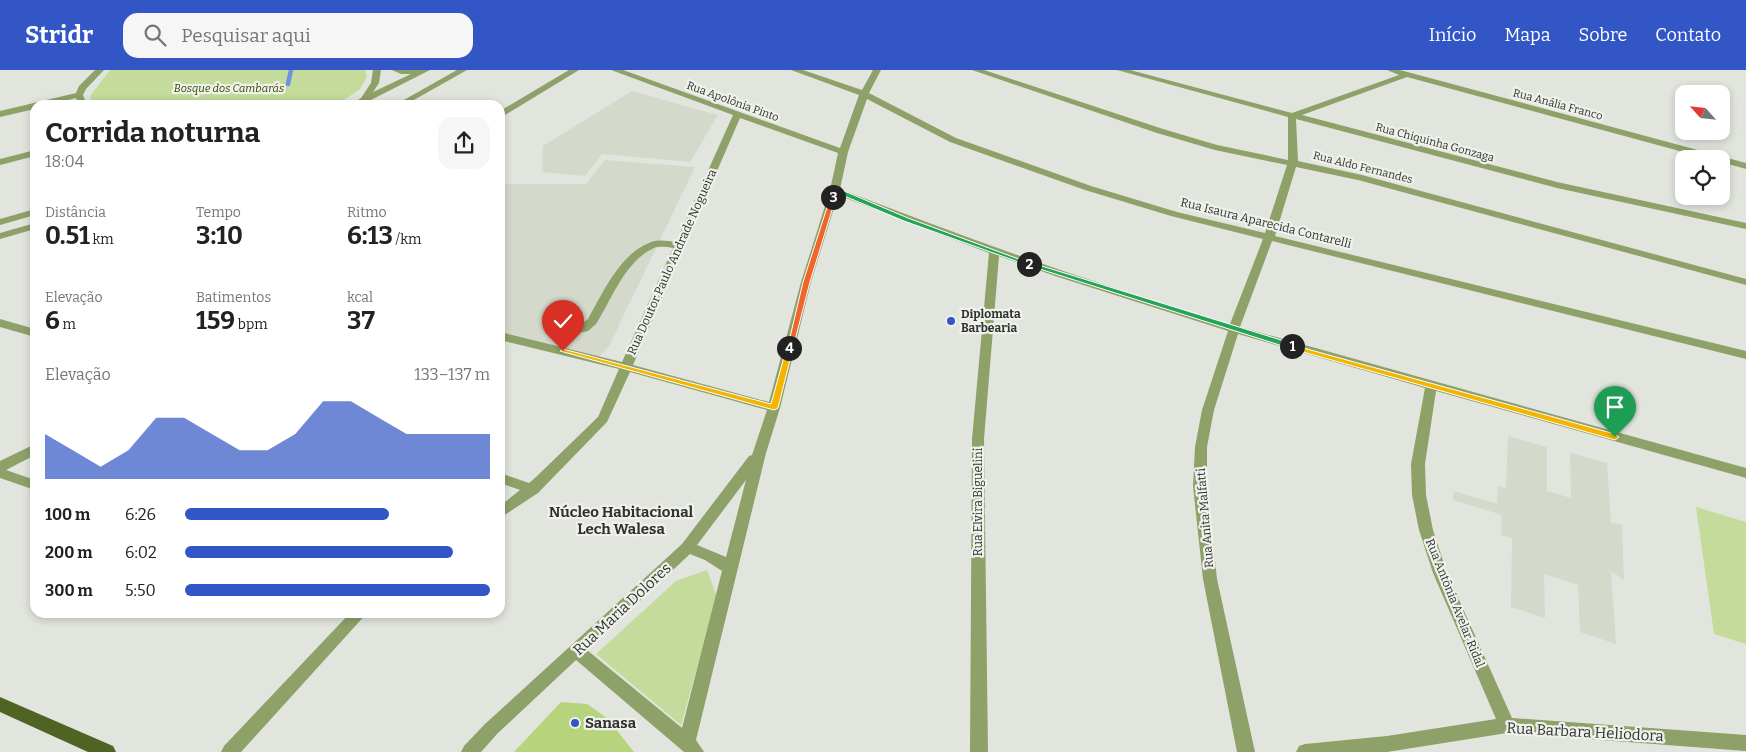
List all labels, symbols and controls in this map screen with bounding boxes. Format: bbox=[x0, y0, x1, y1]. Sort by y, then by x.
search box bbox=[123, 13, 473, 58]
text: Stridr bbox=[25, 21, 93, 49]
icon: search bbox=[141, 21, 169, 49]
text: Pesquisar aqui bbox=[181, 24, 311, 47]
text: Início bbox=[1429, 24, 1476, 46]
text: Mapa bbox=[1504, 24, 1551, 46]
text: Sobre bbox=[1579, 24, 1627, 46]
text: Contato bbox=[1655, 24, 1721, 46]
street label: Rua Apolônia Pinto bbox=[685, 79, 781, 124]
park label: Bosque dos Cambarás bbox=[174, 82, 284, 95]
north arrow bbox=[1675, 85, 1730, 140]
map controls bbox=[1675, 85, 1730, 205]
street label: Rua Anália Franco bbox=[1512, 86, 1604, 123]
text: Corrida noturna bbox=[45, 116, 260, 149]
button: share bbox=[438, 117, 490, 169]
street label: Rua Chiquinha Gonzaga bbox=[1374, 120, 1496, 165]
street label: Rua Aldo Fernandes bbox=[1312, 149, 1414, 186]
button: locate bbox=[1675, 150, 1730, 205]
text: 18:04 bbox=[45, 152, 84, 171]
street label: Rua Doutor Paulo Andrade Nogueira bbox=[625, 167, 720, 357]
pin: 3 bbox=[820, 184, 846, 210]
text: 3 bbox=[829, 189, 838, 206]
street label: Rua Isaura Aparecida Contarelli bbox=[1179, 195, 1353, 251]
text: Distância bbox=[45, 204, 106, 221]
text: Tempo bbox=[196, 204, 241, 221]
text: Ritmo bbox=[347, 204, 387, 221]
text: 0.51 bbox=[45, 221, 90, 251]
text: 3:10 bbox=[196, 221, 243, 251]
text: 6:13 bbox=[347, 221, 393, 251]
text: km bbox=[90, 231, 114, 248]
text: /km bbox=[393, 231, 421, 248]
pin: 2 bbox=[1016, 252, 1042, 276]
text: 2 bbox=[1026, 256, 1033, 273]
text: Elevação bbox=[45, 289, 103, 306]
text: Batimentos bbox=[196, 289, 271, 306]
text: kcal bbox=[347, 289, 373, 306]
pin bbox=[542, 300, 584, 351]
text: 6 bbox=[45, 306, 60, 336]
text: 159 bbox=[196, 306, 235, 336]
text: 37 bbox=[347, 306, 375, 336]
icon: check bbox=[549, 307, 577, 335]
place label: Diplomata Barbearia bbox=[961, 307, 1021, 335]
marker: Diplomata Barbearia bbox=[945, 315, 957, 327]
text: m bbox=[60, 316, 76, 333]
text: bpm bbox=[235, 316, 268, 333]
pin: 1 bbox=[1280, 334, 1304, 358]
pin: 4 bbox=[776, 336, 802, 360]
text: 1 bbox=[1289, 338, 1296, 355]
text: 4 bbox=[785, 340, 794, 357]
text: Elevação bbox=[45, 365, 111, 384]
text: 133–137 m bbox=[414, 365, 490, 384]
pin bbox=[1594, 386, 1636, 437]
icon: arrive bbox=[1601, 393, 1629, 421]
street label: Rua Elvira Biguelini bbox=[971, 447, 985, 556]
street label: Rua Anita Malfatti bbox=[1194, 467, 1216, 569]
district label: Núcleo Habitacional Lech Walesa bbox=[549, 503, 694, 538]
text: 100 m bbox=[45, 505, 90, 524]
text: 6:26 bbox=[125, 505, 156, 524]
street label: Rua Antônia Avelar Ridal bbox=[1423, 537, 1487, 670]
text: 200 m bbox=[45, 543, 92, 562]
text: 6:02 bbox=[125, 543, 157, 562]
street label: Rua Maria Dolores bbox=[569, 559, 675, 659]
text: 300 m bbox=[45, 581, 93, 600]
text: 5:50 bbox=[125, 581, 156, 600]
place label: Sanasa bbox=[585, 714, 637, 732]
marker: Sanasa bbox=[569, 717, 581, 729]
street label: Rua Barbara Heliodora bbox=[1506, 719, 1664, 745]

